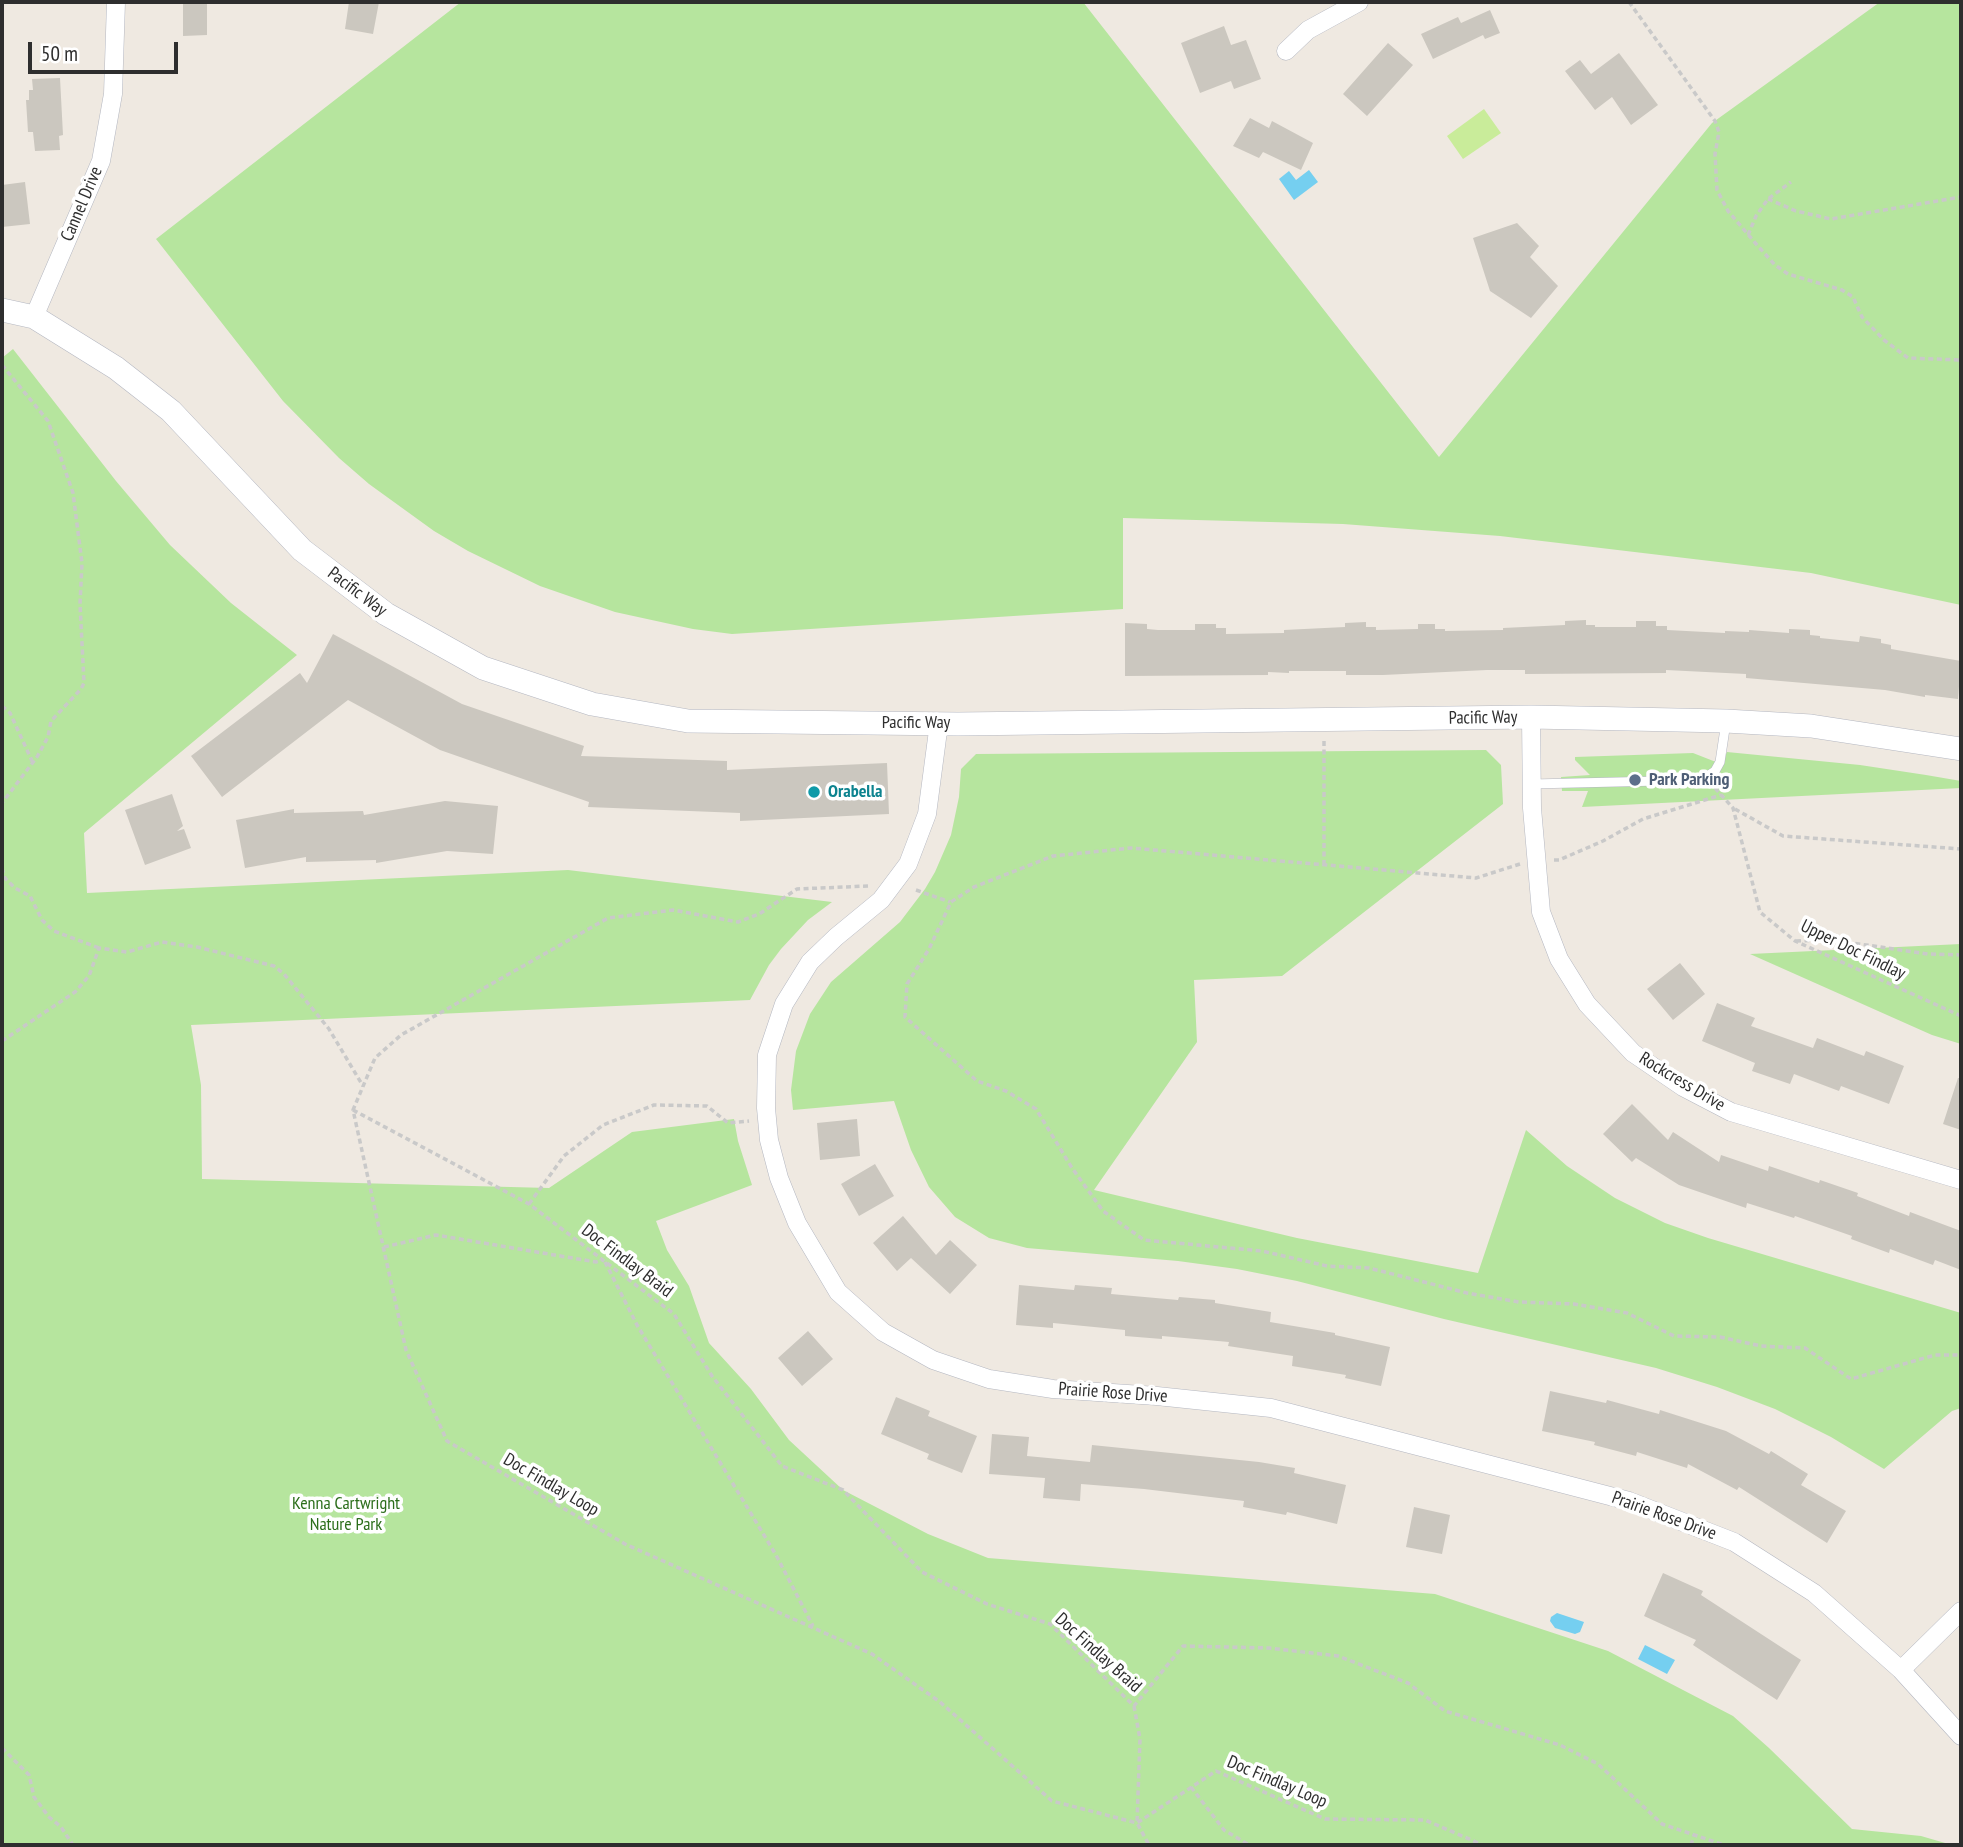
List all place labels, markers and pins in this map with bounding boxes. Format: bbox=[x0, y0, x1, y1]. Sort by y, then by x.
place label: Park Parking bbox=[1649, 769, 1729, 791]
marker: Park Parking bbox=[1627, 772, 1643, 788]
place label: Orabella bbox=[828, 781, 883, 803]
marker: Orabella bbox=[806, 784, 822, 800]

